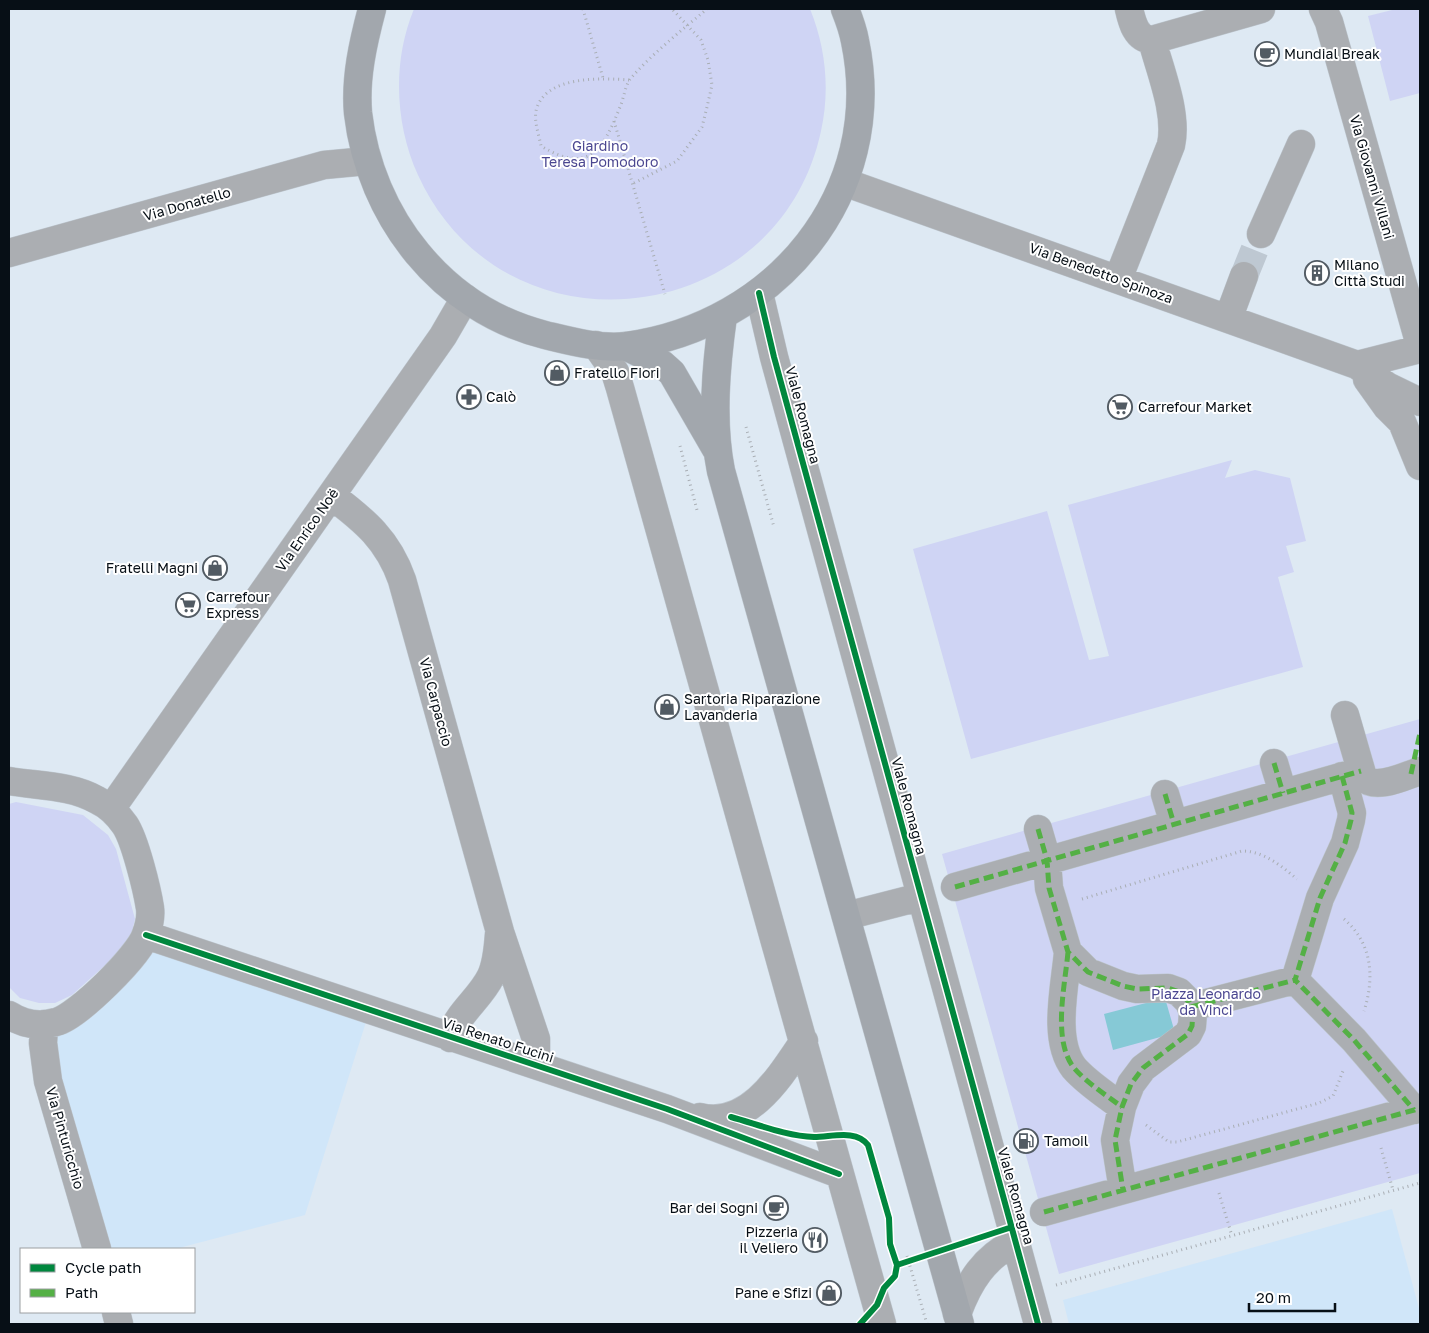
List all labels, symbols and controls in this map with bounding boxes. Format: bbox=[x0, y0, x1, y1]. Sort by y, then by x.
cafe icon: Mundial Break bbox=[1254, 41, 1280, 67]
place label: Mundial Break bbox=[1284, 45, 1380, 62]
street label: Via Giovanni Villani bbox=[1347, 113, 1398, 241]
park label: Giardino Teresa Pomodoro bbox=[542, 137, 658, 170]
street label: Via Donatello bbox=[141, 183, 232, 224]
street label: Via Benedetto Spinoza bbox=[1027, 239, 1175, 306]
place label: Milano Città Studi bbox=[1334, 256, 1405, 289]
building icon: Milano Città Studi bbox=[1304, 260, 1330, 286]
shop icon: Fratello Fiori bbox=[544, 360, 570, 386]
place label: Fratello Fiori bbox=[574, 364, 660, 381]
street label: Viale Romagna bbox=[782, 364, 825, 465]
pharmacy icon: Calò bbox=[456, 384, 482, 410]
place label: Calò bbox=[486, 388, 516, 405]
supermarket icon: Carrefour Market bbox=[1107, 394, 1133, 420]
place label: Carrefour Market bbox=[1138, 398, 1252, 415]
street label: Via Enrico Noë bbox=[272, 485, 342, 575]
shop icon: Fratelli Magni bbox=[202, 555, 228, 581]
place label: Fratelli Magni bbox=[106, 559, 198, 576]
place label: Carrefour Express bbox=[206, 588, 270, 621]
supermarket icon: Carrefour Express bbox=[175, 592, 201, 618]
street label: Via Carpaccio bbox=[416, 656, 457, 748]
place label: Sartoria Riparazione Lavanderia bbox=[684, 690, 820, 723]
shop icon: Sartoria Riparazione Lavanderia bbox=[654, 694, 680, 720]
street label: Viale Romagna bbox=[888, 755, 931, 856]
park label: Piazza Leonardo da Vinci bbox=[1151, 985, 1261, 1018]
street label: Via Renato Fucini bbox=[440, 1013, 556, 1066]
street label: Via Pinturicchio bbox=[43, 1085, 88, 1191]
fuel station icon: Tamoil bbox=[1013, 1128, 1039, 1154]
place label: Tamoil bbox=[1044, 1132, 1088, 1149]
street label: Viale Romagna bbox=[994, 1145, 1038, 1246]
cafe icon: Bar dei Sogni bbox=[763, 1195, 789, 1221]
place label: Bar dei Sogni bbox=[669, 1199, 758, 1216]
place label: Pizzeria il Veliero bbox=[740, 1223, 798, 1256]
restaurant icon: Pizzeria il Veliero bbox=[802, 1227, 828, 1253]
legend bbox=[20, 1248, 195, 1313]
text: Cycle path bbox=[65, 1258, 141, 1276]
shop icon: Pane e Sfizi bbox=[816, 1280, 842, 1306]
scale bar bbox=[1249, 1280, 1335, 1312]
text: Path bbox=[65, 1283, 98, 1301]
place label: Pane e Sfizi bbox=[735, 1284, 812, 1301]
text: 20 m bbox=[1256, 1288, 1291, 1306]

